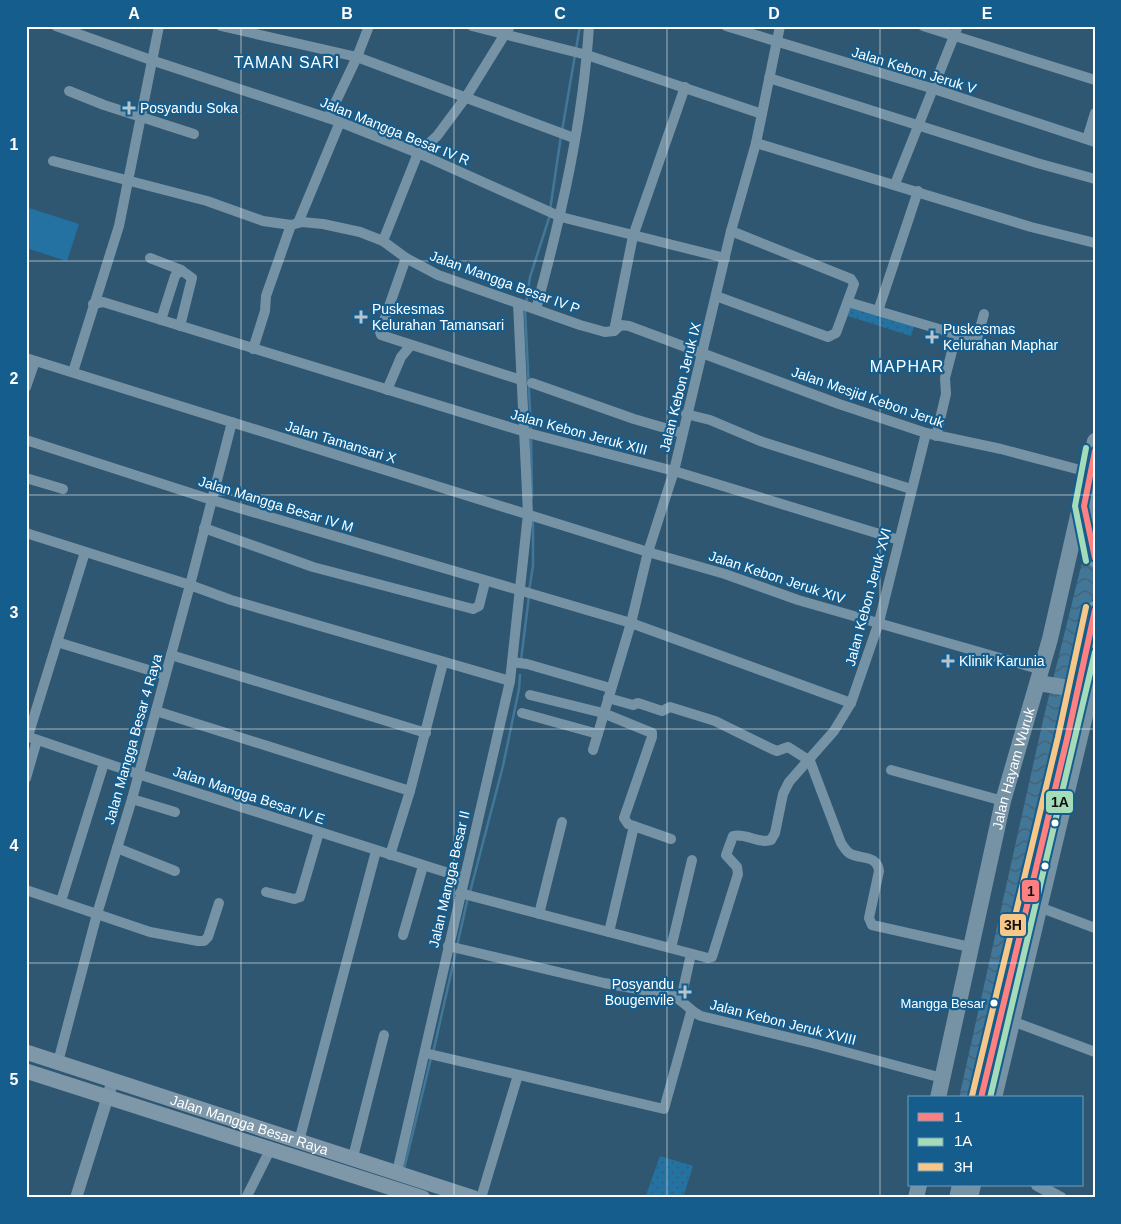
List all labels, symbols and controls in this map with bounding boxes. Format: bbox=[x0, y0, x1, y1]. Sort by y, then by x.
text: A bbox=[128, 5, 140, 22]
text: B bbox=[341, 5, 353, 22]
text: C bbox=[554, 5, 566, 22]
text: D bbox=[768, 5, 780, 22]
text: E bbox=[982, 5, 993, 22]
street label: Jalan Kebon Jeruk V bbox=[850, 43, 979, 97]
district label: TAMAN SARI bbox=[234, 54, 340, 71]
street label: Jalan Mangga Besar IV R bbox=[318, 94, 472, 168]
place label: Posyandu Soka bbox=[140, 100, 238, 116]
marker: Posyandu Soka bbox=[122, 101, 136, 115]
text: 1 bbox=[10, 136, 19, 153]
street label: Jalan Mangga Besar IV P bbox=[428, 247, 582, 317]
place label: Puskesmas Kelurahan Tamansari bbox=[372, 301, 504, 333]
marker: Puskesmas Kelurahan Tamansari bbox=[354, 310, 368, 324]
street label: Jalan Kebon Jeruk IX bbox=[656, 320, 704, 454]
place label: Puskesmas Kelurahan Maphar bbox=[943, 321, 1059, 353]
marker: Puskesmas Kelurahan Maphar bbox=[925, 330, 939, 344]
district label: MAPHAR bbox=[870, 358, 944, 375]
street label: Jalan Mesjid Kebon Jeruk bbox=[790, 363, 947, 431]
text: 2 bbox=[10, 370, 19, 387]
street label: Jalan Kebon Jeruk XIII bbox=[509, 406, 649, 458]
street label: Jalan Tamansari X bbox=[284, 418, 399, 467]
street label: Jalan Mangga Besar IV M bbox=[197, 473, 355, 535]
street label: Jalan Kebon Jeruk XVI bbox=[842, 526, 894, 668]
street label: Jalan Kebon Jeruk XIV bbox=[707, 547, 848, 607]
text: 3 bbox=[10, 604, 19, 621]
street label: Jalan Mangga Besar 4 Raya bbox=[101, 652, 165, 826]
place label: Klinik Karunia bbox=[959, 653, 1045, 669]
marker: Klinik Karunia bbox=[941, 654, 955, 668]
street label: Jalan Hayam Wuruk bbox=[989, 705, 1038, 831]
street label: Jalan Mangga Besar IV E bbox=[171, 763, 327, 827]
line badge: 1A bbox=[1045, 790, 1074, 814]
text: 1A bbox=[1051, 794, 1069, 810]
street label: Jalan Mangga Besar II bbox=[425, 809, 473, 949]
unlabelled marker bbox=[1050, 818, 1060, 828]
text: 4 bbox=[10, 837, 19, 854]
unlabelled marker bbox=[1040, 861, 1050, 871]
line badge: 1 bbox=[1021, 879, 1040, 903]
text: 1 bbox=[1027, 883, 1035, 899]
line badge: 3H bbox=[999, 913, 1027, 937]
text: 3H bbox=[1004, 917, 1022, 933]
place label: Posyandu Bougenvile bbox=[605, 976, 674, 1008]
marker: Posyandu Bougenvile bbox=[678, 985, 692, 999]
street label: Jalan Kebon Jeruk XVIII bbox=[708, 996, 858, 1048]
place label: Mangga Besar bbox=[900, 996, 986, 1011]
marker: Mangga Besar bbox=[989, 998, 999, 1008]
text: 5 bbox=[10, 1071, 19, 1088]
street label: Jalan Mangga Besar Raya bbox=[168, 1092, 331, 1158]
legend bbox=[908, 1096, 1084, 1186]
text: 1 bbox=[954, 1108, 962, 1125]
text: 1A bbox=[954, 1132, 972, 1149]
text: 3H bbox=[954, 1158, 973, 1175]

